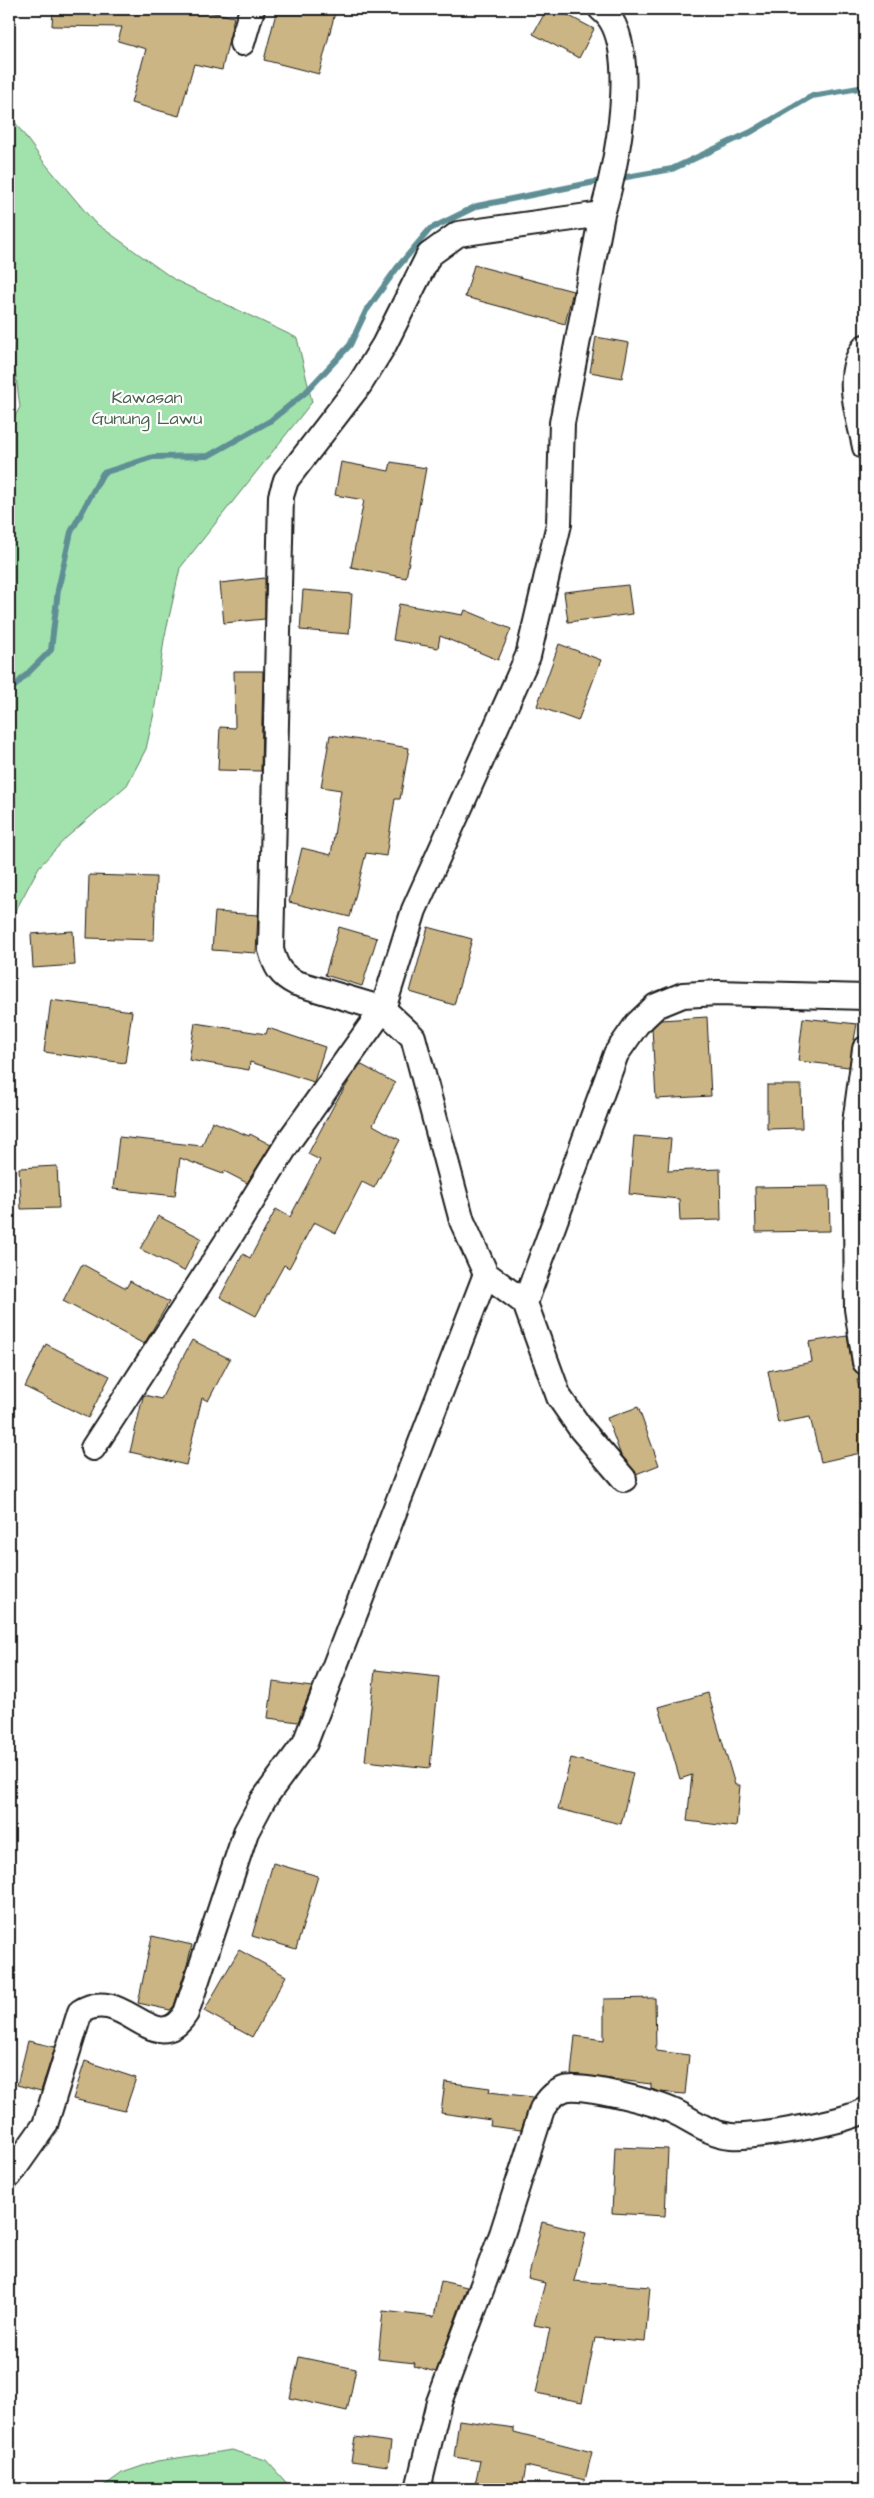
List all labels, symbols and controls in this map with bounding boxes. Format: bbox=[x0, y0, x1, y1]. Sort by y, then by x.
park label: Kawasan Gunung Lawu bbox=[92, 385, 202, 432]

